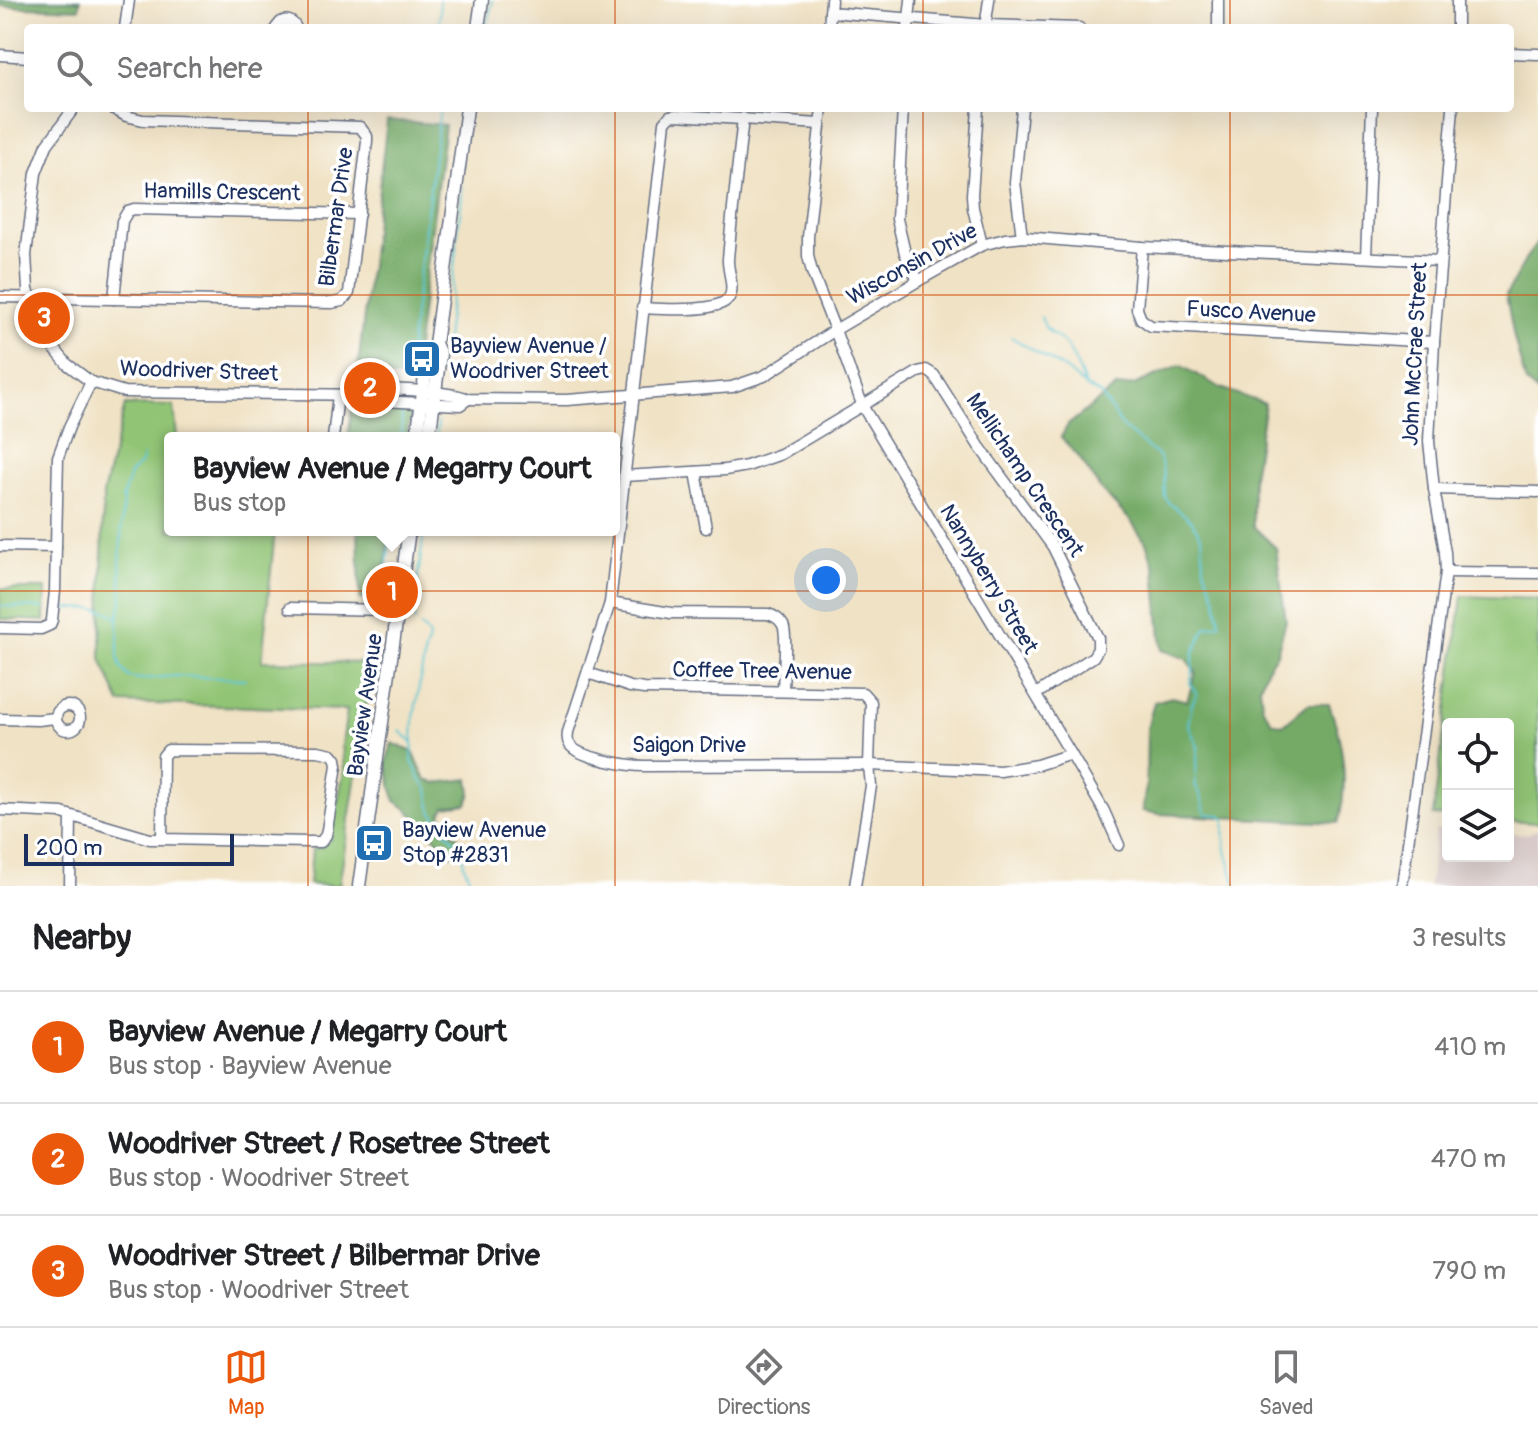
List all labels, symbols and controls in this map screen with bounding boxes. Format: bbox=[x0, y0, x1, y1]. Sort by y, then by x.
search box bbox=[24, 24, 1514, 112]
icon: search bbox=[52, 46, 96, 90]
text: Search here bbox=[116, 50, 263, 87]
street label: Bilbermar Drive bbox=[312, 145, 360, 289]
street label: Hamills Crescent bbox=[143, 177, 301, 207]
street label: Wisconsin Drive bbox=[842, 217, 982, 311]
street label: John McCrae Street bbox=[1396, 261, 1434, 447]
pin: 3 bbox=[18, 288, 70, 348]
street label: Fusco Avenue bbox=[1186, 295, 1317, 329]
place label: Bayview Avenue / Woodriver Street bbox=[450, 332, 609, 385]
bus stop icon: Bayview Avenue / Woodriver Street bbox=[401, 338, 443, 380]
street label: Woodriver Street bbox=[119, 354, 279, 388]
pin: 2 bbox=[344, 358, 396, 418]
street label: Mellichamp Crescent bbox=[960, 388, 1090, 562]
popup bbox=[164, 432, 620, 536]
text: Bayview Avenue / Megarry Court bbox=[193, 450, 591, 487]
text: Bus stop bbox=[193, 487, 286, 519]
street label: Nannyberry Street bbox=[933, 499, 1045, 659]
your location bbox=[806, 560, 846, 600]
pin: 1 bbox=[366, 562, 418, 622]
street label: Bayview Avenue bbox=[341, 632, 389, 778]
street label: Coffee Tree Avenue bbox=[672, 655, 852, 687]
map controls bbox=[1442, 718, 1514, 862]
button: locate bbox=[1442, 718, 1514, 790]
street label: Saigon Drive bbox=[632, 731, 746, 759]
button: layers bbox=[1442, 790, 1514, 862]
place label: Bayview Avenue Stop #2831 bbox=[402, 816, 546, 869]
bus stop icon: Bayview Avenue Stop #2831 bbox=[353, 822, 395, 864]
scale bar bbox=[24, 830, 234, 866]
text: 200 m bbox=[36, 834, 103, 862]
text: Nearby bbox=[32, 917, 131, 960]
text: 3 results bbox=[1412, 922, 1506, 954]
text: Bayview Avenue / Megarry Court bbox=[108, 1013, 507, 1050]
text: 1 bbox=[53, 1031, 63, 1063]
text: 410 m bbox=[1434, 1031, 1506, 1063]
text: Bus stop · Bayview Avenue bbox=[108, 1050, 392, 1082]
text: Woodriver Street / Rosetree Street bbox=[108, 1125, 550, 1162]
text: 2 bbox=[51, 1143, 65, 1175]
text: 470 m bbox=[1431, 1143, 1506, 1175]
text: Bus stop · Woodriver Street bbox=[108, 1162, 409, 1194]
text: Woodriver Street / Bilbermar Drive bbox=[108, 1237, 540, 1274]
text: 3 bbox=[51, 1255, 65, 1287]
text: 790 m bbox=[1432, 1255, 1506, 1287]
text: Bus stop · Woodriver Street bbox=[108, 1274, 409, 1306]
tab: Map bbox=[224, 1345, 268, 1421]
tab: Directions bbox=[717, 1345, 810, 1421]
tab: Saved bbox=[1259, 1345, 1314, 1421]

